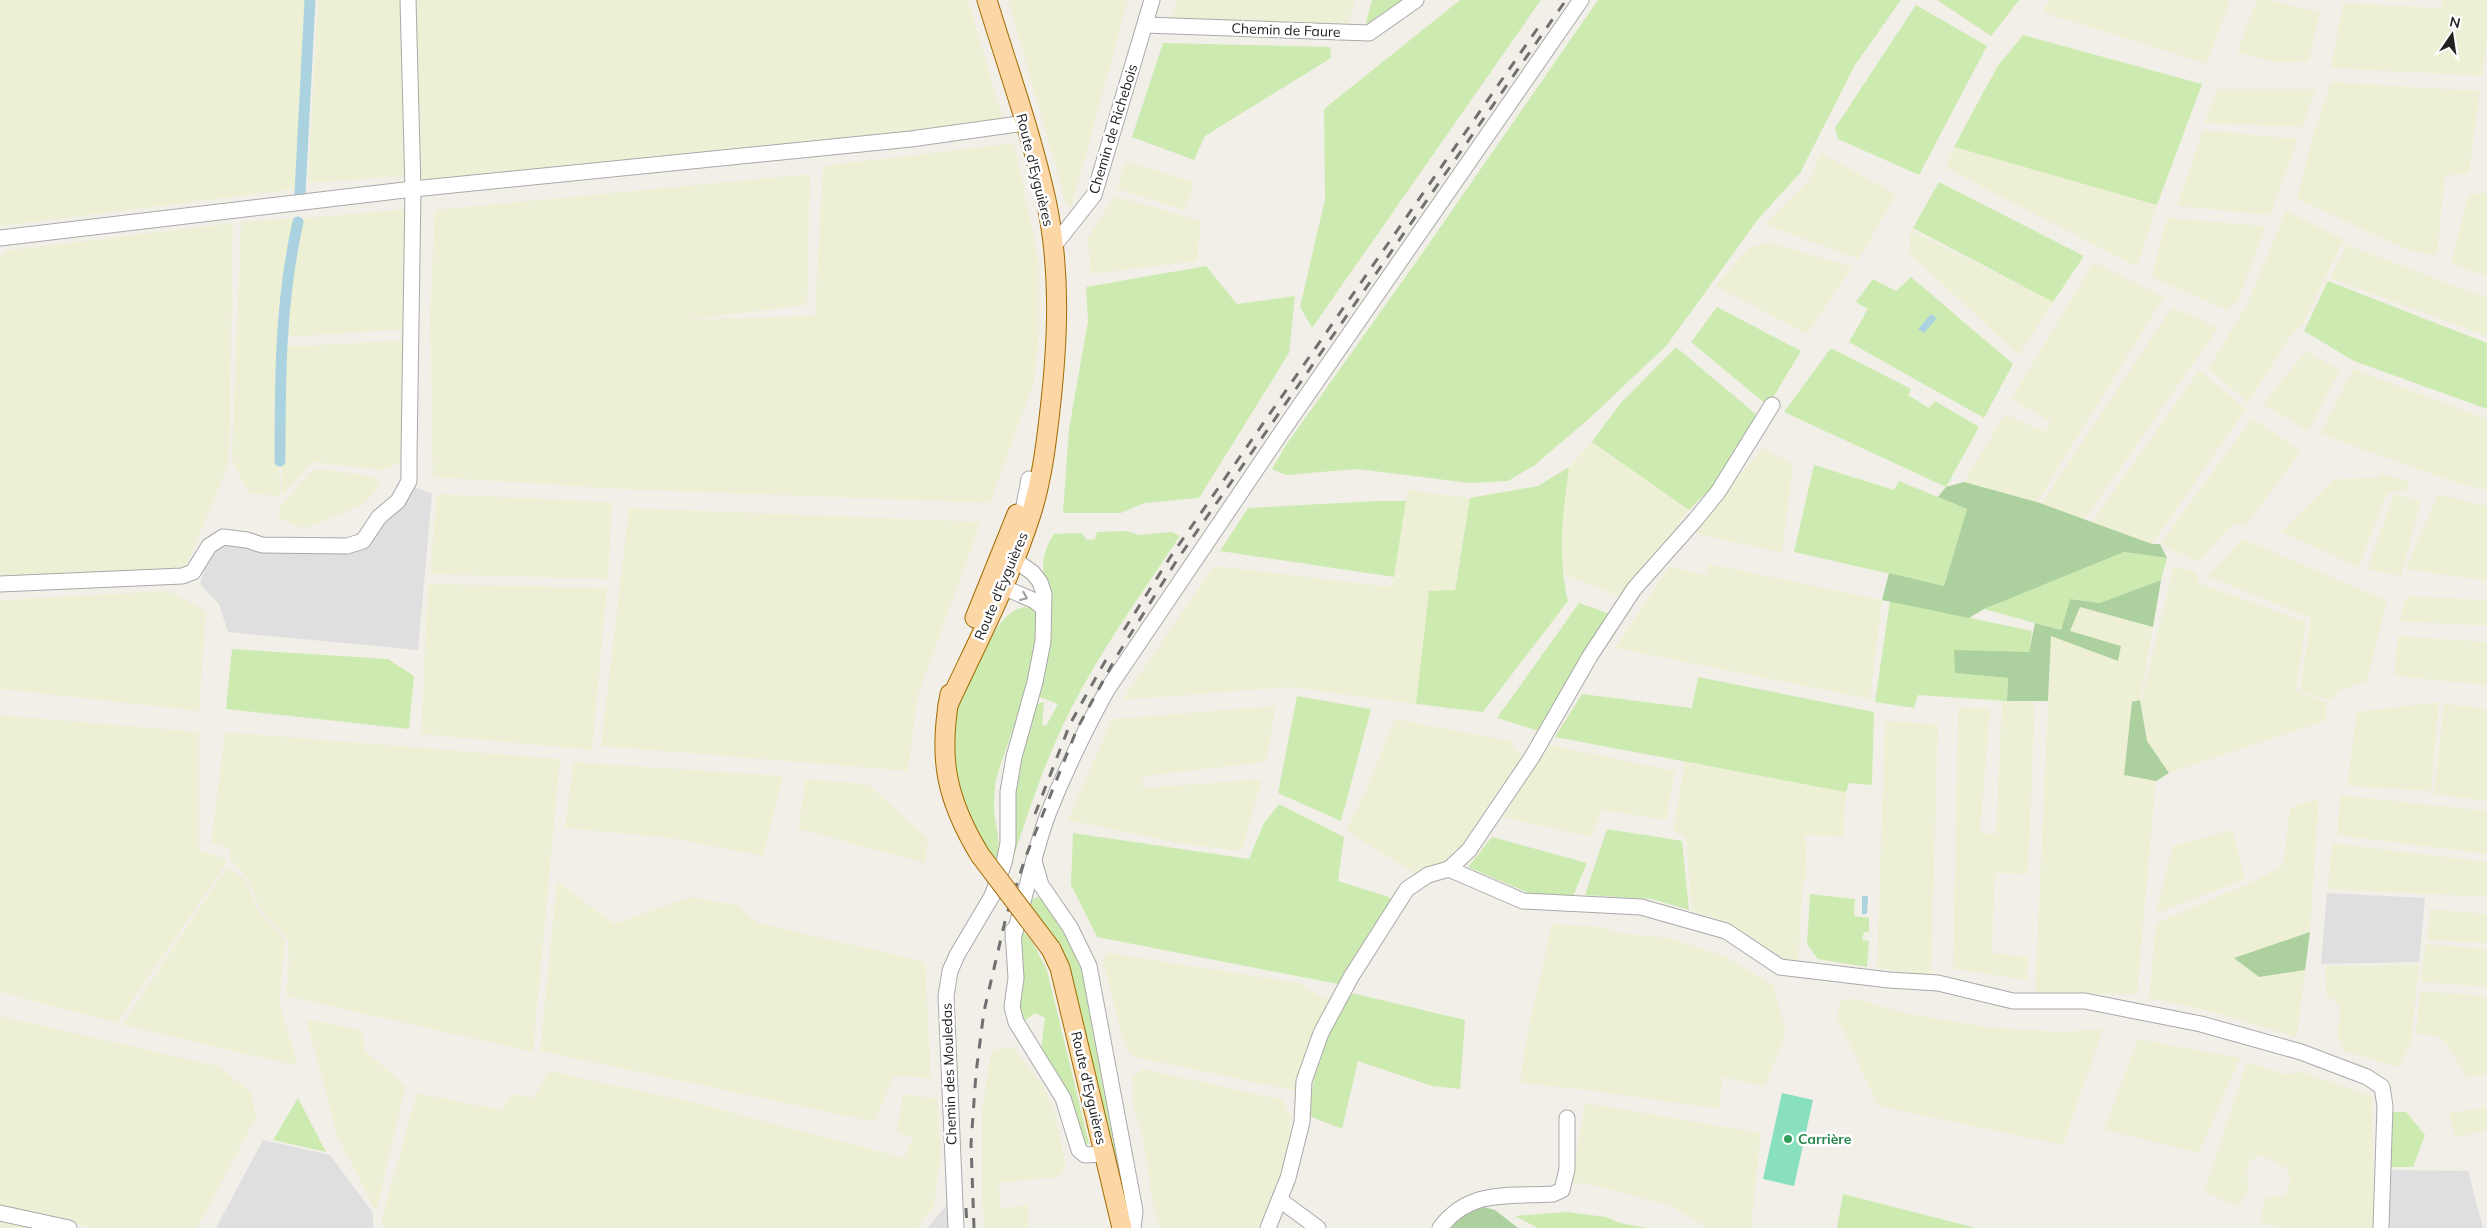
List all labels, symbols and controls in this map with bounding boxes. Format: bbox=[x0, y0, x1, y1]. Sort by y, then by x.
north arrow bbox=[2427, 10, 2477, 60]
text: N bbox=[2448, 12, 2462, 32]
street label: Chemin de Faure bbox=[1231, 19, 1341, 41]
street label: Chemin de Richebois bbox=[1085, 62, 1141, 196]
street label: Route d'Eyguières bbox=[1012, 112, 1058, 228]
street label: Route d'Eyguières bbox=[970, 529, 1032, 643]
one-way arrow bbox=[1019, 590, 1028, 601]
street label: Chemin des Mouledas bbox=[938, 1003, 960, 1145]
street label: Route d'Eyguières bbox=[1067, 1030, 1111, 1146]
place label: Carrière bbox=[1798, 1130, 1852, 1148]
marker: Carrière bbox=[1782, 1133, 1794, 1145]

